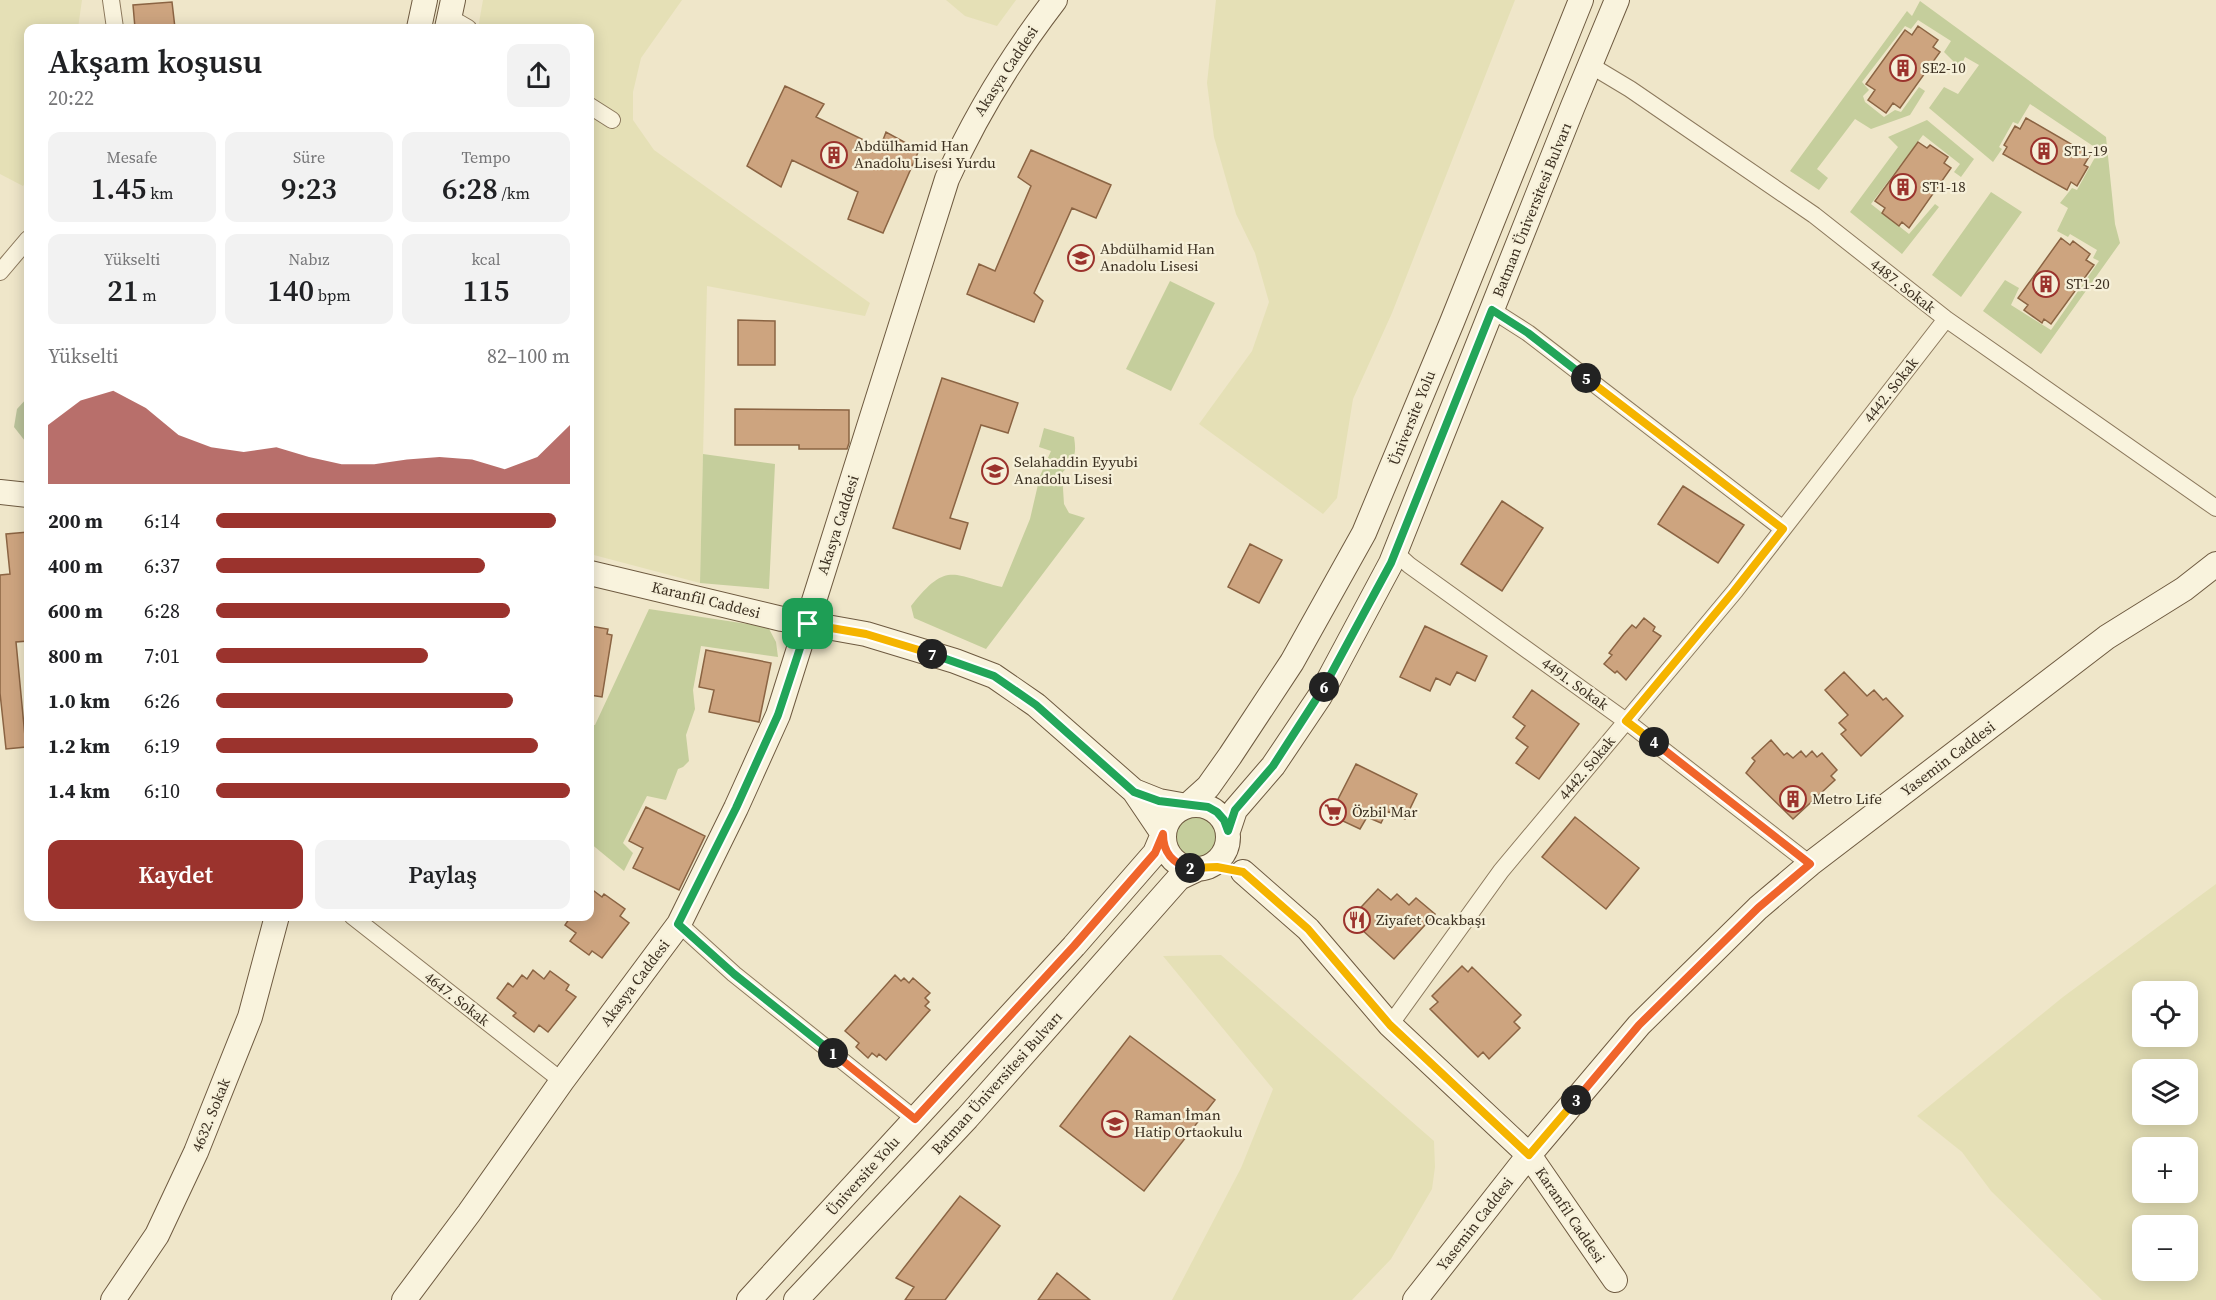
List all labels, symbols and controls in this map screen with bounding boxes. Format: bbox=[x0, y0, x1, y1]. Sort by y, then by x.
street label: Akasya Caddesi bbox=[969, 22, 1043, 120]
text: Akşam koşusu bbox=[48, 39, 262, 84]
button: share bbox=[507, 44, 570, 107]
building icon: SE2-10 bbox=[1888, 53, 1918, 83]
place label: SE2-10 bbox=[1922, 57, 1966, 78]
text: 20:22 bbox=[48, 84, 94, 112]
street label: Batman Üniversitesi Bulvarı bbox=[1487, 119, 1576, 300]
place label: Abdülhamid Han Anadolu Lisesi Yurdu bbox=[854, 135, 996, 173]
building icon: ST1-19 bbox=[2029, 136, 2059, 166]
building icon: Abdülhamid Han Anadolu Lisesi Yurdu bbox=[819, 140, 849, 170]
place label: ST1-19 bbox=[2064, 140, 2108, 161]
text: Mesafe bbox=[107, 146, 157, 168]
text: Süre bbox=[293, 146, 325, 168]
text: Tempo bbox=[462, 146, 511, 168]
text: 1.45 bbox=[91, 168, 146, 209]
text: 9:23 bbox=[281, 168, 337, 209]
text: 6:28 bbox=[442, 168, 498, 209]
building icon: ST1-18 bbox=[1888, 172, 1918, 202]
place label: ST1-18 bbox=[1922, 176, 1966, 197]
text: km bbox=[146, 182, 173, 204]
text: /km bbox=[498, 182, 530, 204]
place label: Abdülhamid Han Anadolu Lisesi bbox=[1100, 238, 1215, 276]
school or university icon: Abdülhamid Han Anadolu Lisesi bbox=[1066, 243, 1096, 273]
text: Yükselti bbox=[104, 248, 160, 270]
text: Nabız bbox=[288, 248, 330, 270]
text: kcal bbox=[471, 248, 501, 270]
street label: 4487. Sokak bbox=[1866, 253, 1941, 318]
building icon: ST1-20 bbox=[2031, 269, 2061, 299]
text: 21 bbox=[107, 270, 139, 311]
text: 140 bbox=[267, 270, 314, 311]
text: 115 bbox=[463, 270, 509, 311]
place label: ST1-20 bbox=[2066, 273, 2110, 294]
text: m bbox=[139, 284, 157, 306]
text: bpm bbox=[314, 284, 351, 306]
text: Yükselti bbox=[48, 342, 119, 370]
text: 82–100 m bbox=[487, 342, 570, 370]
street label: 4442. Sokak bbox=[1858, 352, 1923, 427]
pin: 5 bbox=[1571, 363, 1601, 393]
street label: Üniversite Yolu bbox=[1383, 367, 1440, 468]
text: 5 bbox=[1582, 367, 1590, 389]
place label: Selahaddin Eyyubi Anadolu Lisesi bbox=[1014, 451, 1138, 489]
school or university icon: Selahaddin Eyyubi Anadolu Lisesi bbox=[980, 456, 1010, 486]
street label: Akasya Caddesi bbox=[812, 472, 864, 577]
text: 200 m bbox=[48, 507, 103, 535]
text: 6:14 bbox=[144, 507, 180, 535]
text: 400 m bbox=[48, 552, 103, 580]
text: 6:37 bbox=[144, 552, 180, 580]
street label: Karanfil Caddesi bbox=[650, 576, 763, 623]
text: 600 m bbox=[48, 597, 103, 625]
text: 6:28 bbox=[144, 597, 180, 625]
pin bbox=[782, 598, 833, 649]
icon: arrive bbox=[791, 607, 824, 640]
pin: 7 bbox=[917, 639, 947, 669]
text: 800 m bbox=[48, 642, 103, 670]
text: 7:01 bbox=[144, 642, 180, 670]
text: 7 bbox=[928, 643, 936, 665]
street label: 4491. Sokak bbox=[1538, 652, 1614, 715]
pin: 6 bbox=[1309, 672, 1339, 702]
text: 6 bbox=[1320, 676, 1328, 698]
text: 1.0 km bbox=[48, 687, 110, 715]
text: 6:26 bbox=[144, 687, 180, 715]
street label: Yasemin Caddesi bbox=[1896, 716, 1999, 801]
pin: 4 bbox=[1639, 727, 1669, 757]
street label: 4442. Sokak bbox=[1554, 731, 1620, 804]
text: 4 bbox=[1650, 731, 1658, 753]
text: 1.2 km bbox=[48, 732, 110, 760]
text: 6:19 bbox=[144, 732, 180, 760]
text: 1.4 km bbox=[48, 777, 110, 805]
text: 6:10 bbox=[144, 777, 180, 805]
building icon: Metro Life bbox=[1778, 784, 1808, 814]
place label: Metro Life bbox=[1812, 788, 1882, 809]
supermarket icon: Özbil Mar bbox=[1318, 797, 1348, 827]
place label: Özbil Mar bbox=[1352, 801, 1418, 822]
button: Kaydet bbox=[48, 840, 303, 909]
button: Paylaş bbox=[315, 840, 570, 909]
pin: 2 bbox=[1175, 853, 1205, 883]
text: 2 bbox=[1186, 857, 1194, 879]
restaurant icon: Ziyafet Ocakbaşı bbox=[1342, 905, 1372, 935]
place label: Ziyafet Ocakbaşı bbox=[1376, 909, 1486, 930]
street label: Akasya Caddesi bbox=[595, 935, 674, 1030]
street label: 4647. Sokak bbox=[420, 966, 495, 1031]
map controls bbox=[2132, 981, 2198, 1281]
button: locate bbox=[2132, 981, 2198, 1047]
street label: Batman Üniversitesi Bulvarı bbox=[926, 1006, 1067, 1159]
pin: 1 bbox=[818, 1038, 848, 1068]
text: 1 bbox=[829, 1042, 837, 1064]
button: layers bbox=[2132, 1059, 2198, 1125]
street label: 4632. Sokak bbox=[186, 1074, 235, 1155]
pin: 3 bbox=[1561, 1085, 1591, 1115]
text: 3 bbox=[1572, 1089, 1580, 1111]
place label: Raman İman Hatip Ortaokulu bbox=[1134, 1104, 1243, 1142]
school or university icon: Raman İman Hatip Ortaokulu bbox=[1100, 1109, 1130, 1139]
street label: Üniversite Yolu bbox=[821, 1131, 904, 1220]
button: + bbox=[2132, 1137, 2198, 1203]
street label: Karanfil Caddesi bbox=[1531, 1163, 1610, 1267]
street label: Yasemin Caddesi bbox=[1431, 1173, 1518, 1275]
button: − bbox=[2132, 1215, 2198, 1281]

